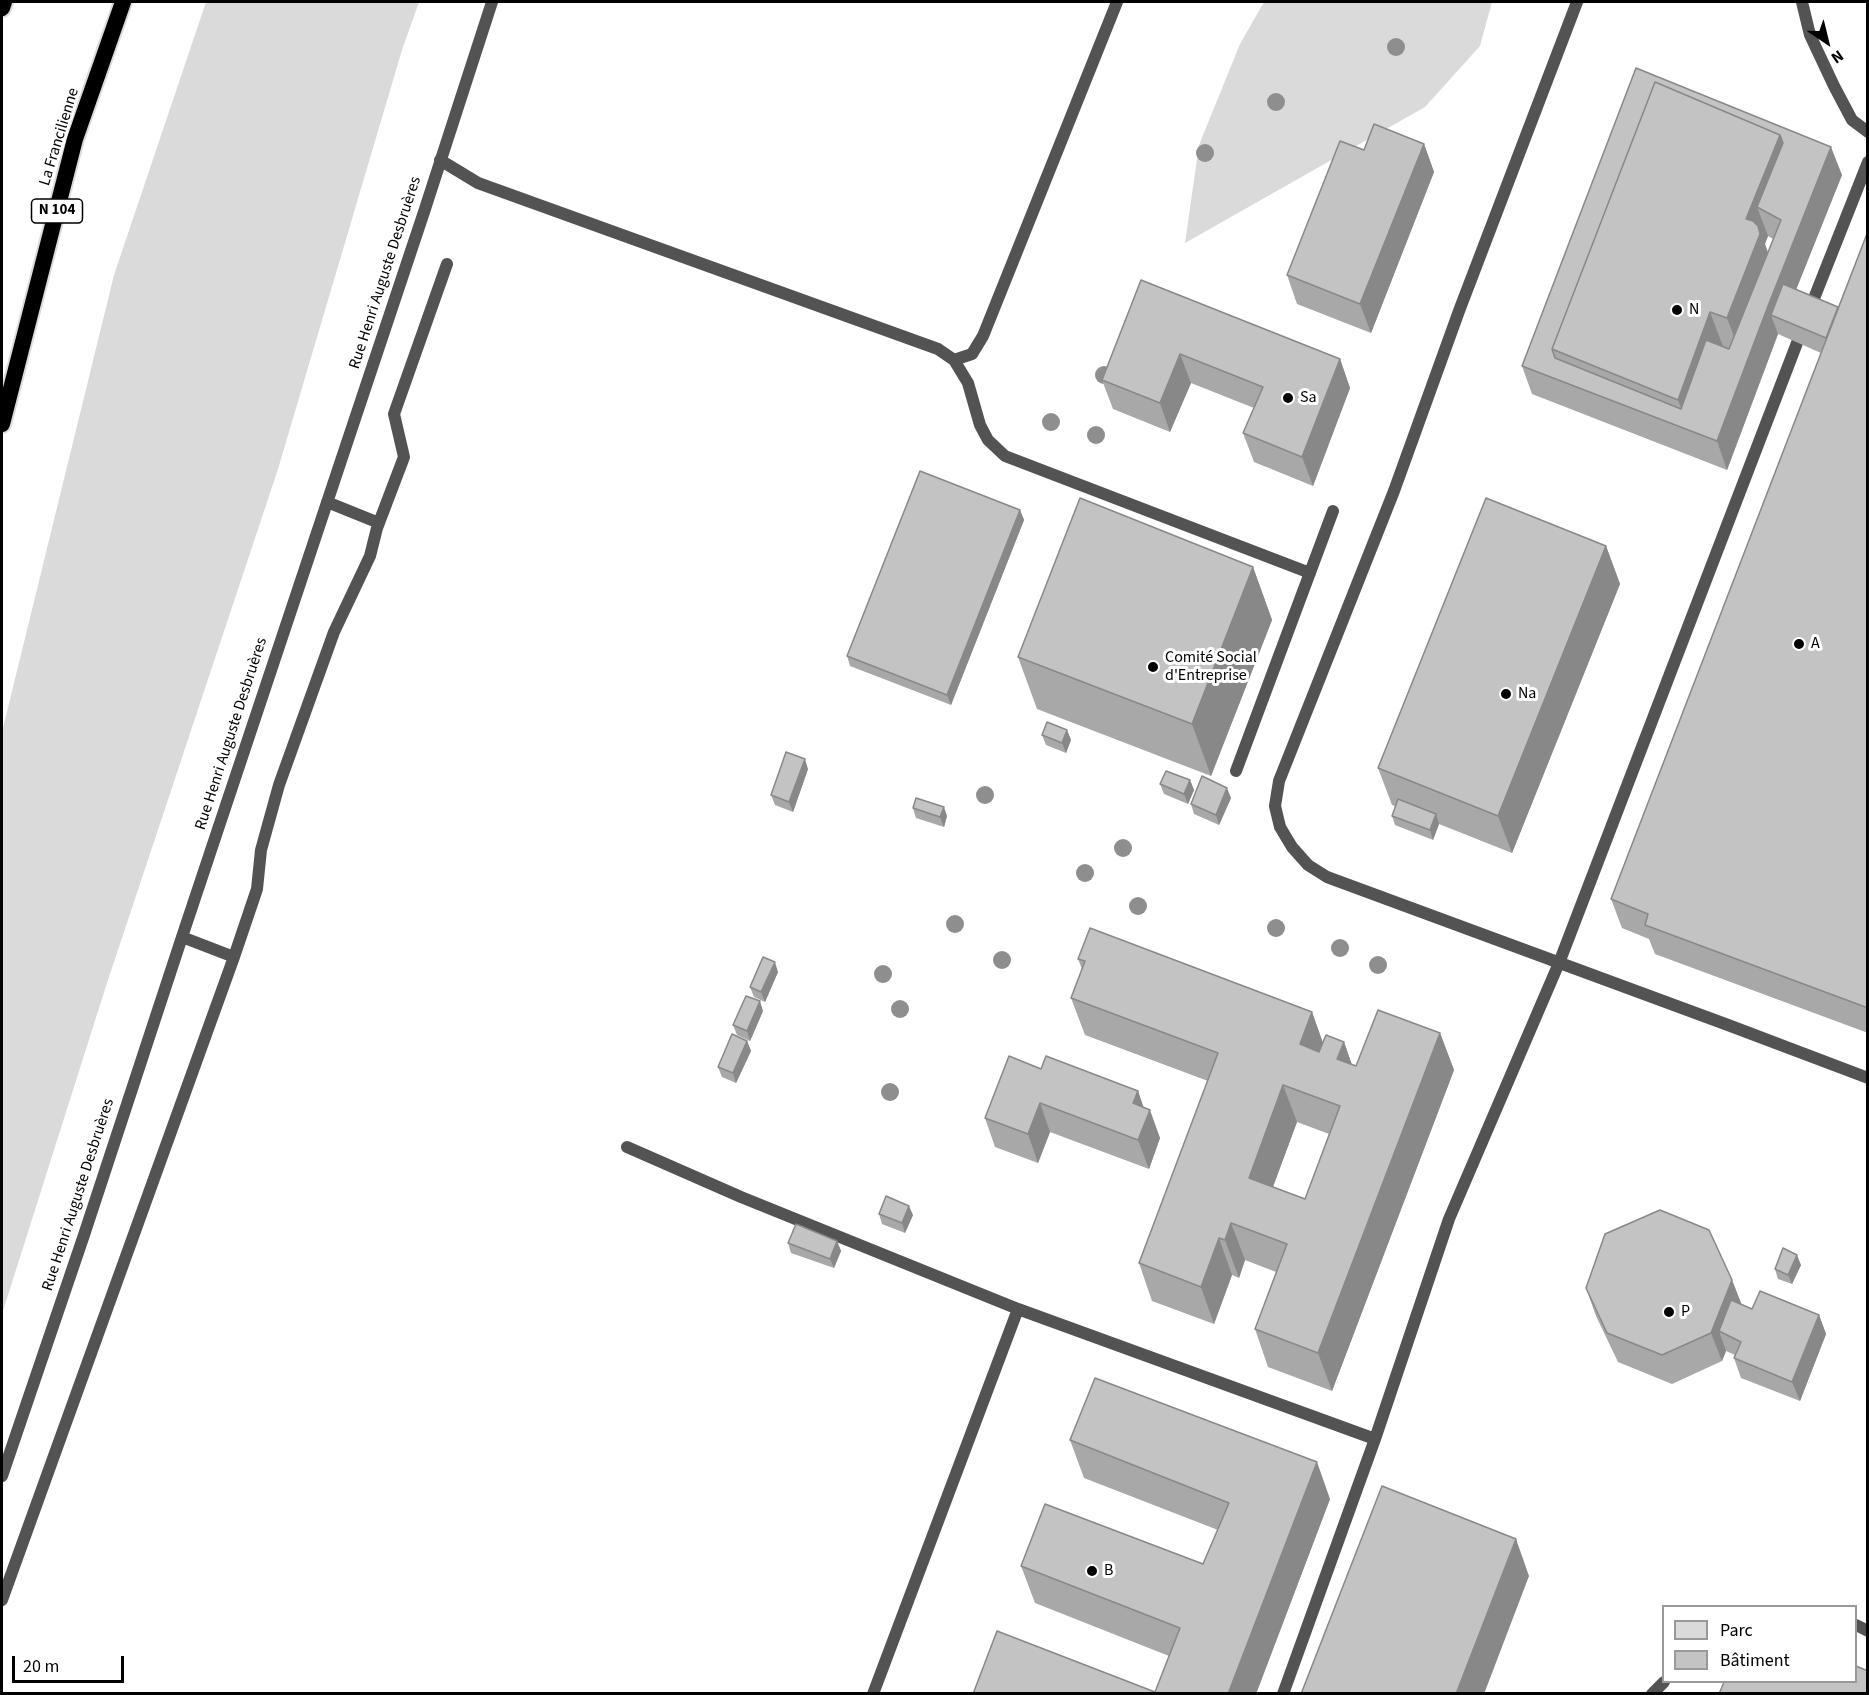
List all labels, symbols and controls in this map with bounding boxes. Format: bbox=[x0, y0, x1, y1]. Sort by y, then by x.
north arrow bbox=[1797, 12, 1857, 72]
text: N bbox=[1827, 45, 1848, 69]
street label: La Francilienne bbox=[36, 86, 84, 188]
street label: Rue Henri Auguste Desbruères bbox=[346, 174, 426, 372]
road number: N 104 bbox=[32, 199, 82, 223]
place label: N bbox=[1689, 300, 1699, 320]
marker: N bbox=[1670, 303, 1684, 317]
place label: Sa bbox=[1300, 388, 1317, 408]
marker: Sa bbox=[1281, 391, 1295, 405]
place label: A bbox=[1811, 634, 1820, 654]
street label: Rue Henri Auguste Desbruères bbox=[192, 635, 272, 833]
marker: A bbox=[1792, 637, 1806, 651]
place label: Comité Social d'Entreprise bbox=[1165, 648, 1257, 686]
marker: Comité Social d'Entreprise bbox=[1146, 660, 1160, 674]
place label: Na bbox=[1518, 684, 1536, 704]
marker: Na bbox=[1499, 687, 1513, 701]
street label: Rue Henri Auguste Desbruères bbox=[39, 1096, 119, 1294]
place label: P bbox=[1681, 1302, 1690, 1322]
marker: P bbox=[1662, 1305, 1676, 1319]
place label: B bbox=[1104, 1561, 1113, 1581]
marker: B bbox=[1085, 1564, 1099, 1578]
legend bbox=[1662, 1605, 1857, 1683]
text: Parc bbox=[1720, 1618, 1753, 1643]
scale bar bbox=[15, 1644, 128, 1682]
text: Bâtiment bbox=[1720, 1648, 1790, 1673]
text: 20 m bbox=[23, 1654, 59, 1679]

